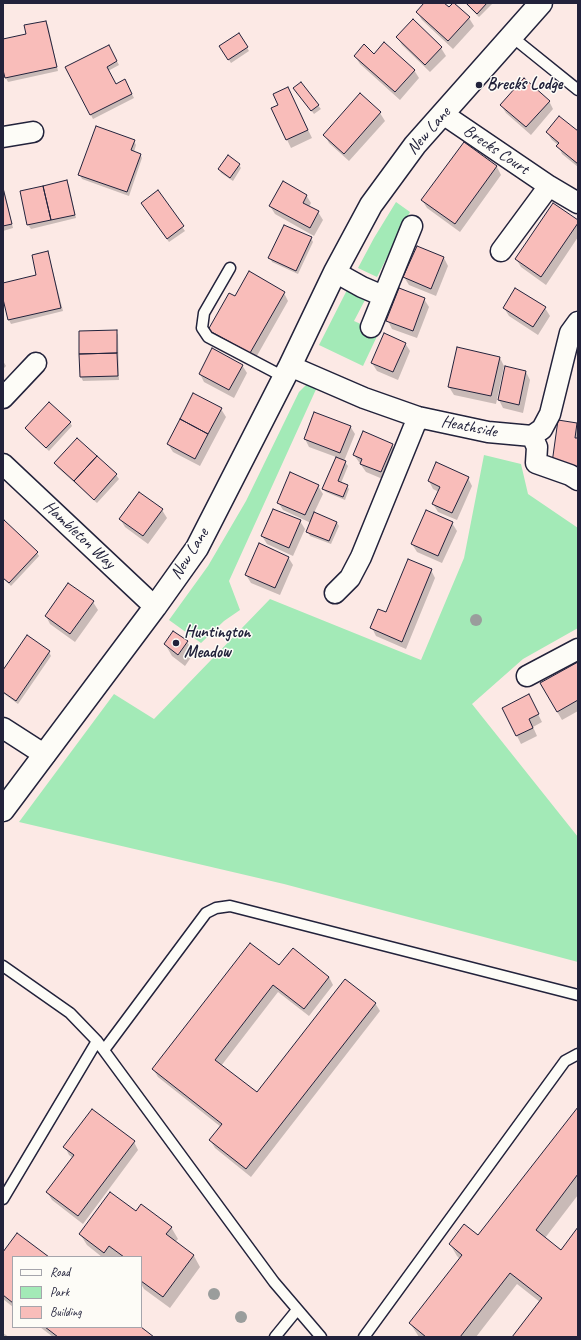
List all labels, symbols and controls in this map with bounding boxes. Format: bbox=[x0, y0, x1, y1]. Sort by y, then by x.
place label: Brecks Lodge bbox=[487, 75, 562, 95]
marker: Brecks Lodge bbox=[474, 80, 484, 90]
street label: New Lane bbox=[403, 103, 455, 159]
street label: Brecks Court bbox=[459, 121, 533, 179]
street label: Heathside bbox=[439, 412, 499, 442]
street label: Hambleton Way bbox=[39, 497, 119, 573]
street label: New Lane bbox=[166, 525, 214, 583]
place label: Huntington Meadow bbox=[184, 623, 250, 663]
marker: Huntington Meadow bbox=[171, 638, 181, 648]
legend bbox=[12, 1256, 142, 1328]
text: Road bbox=[50, 1264, 70, 1280]
text: Park bbox=[50, 1284, 69, 1300]
text: Building bbox=[50, 1304, 82, 1320]

